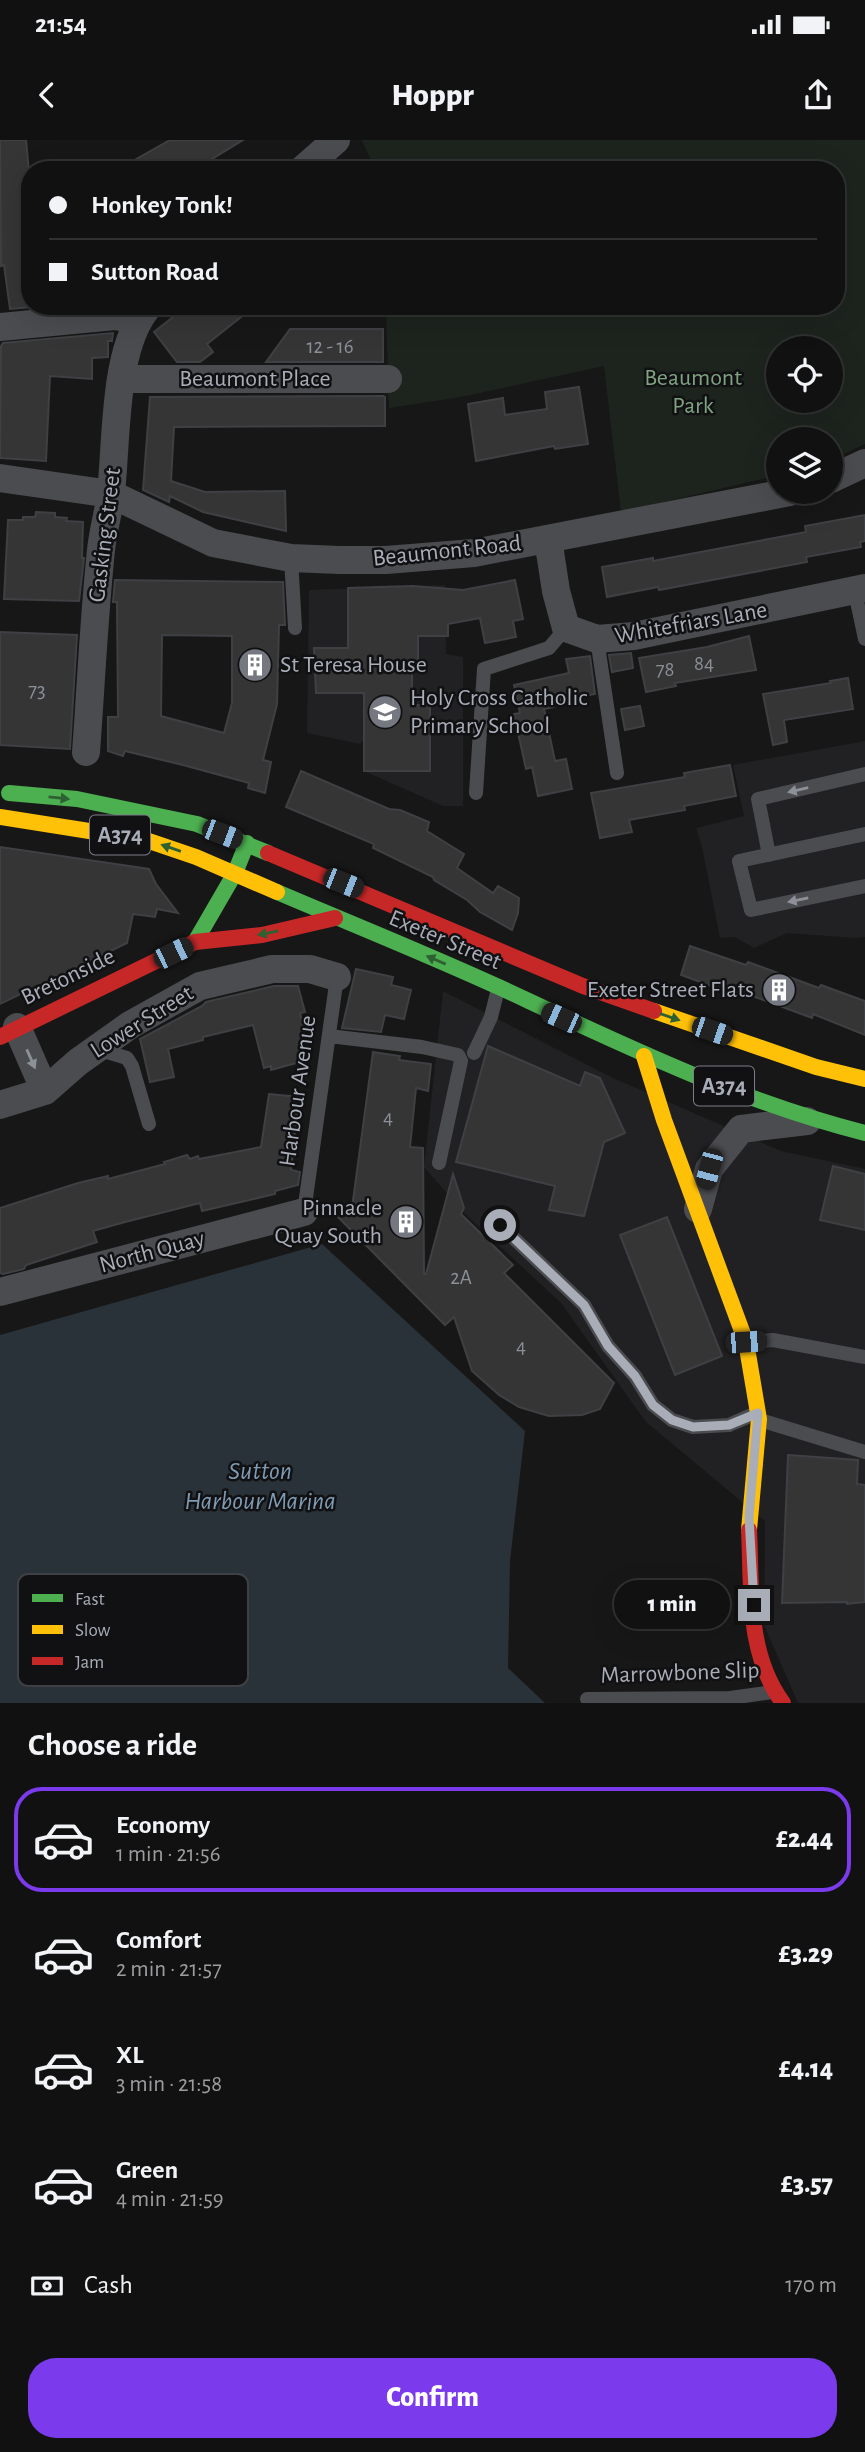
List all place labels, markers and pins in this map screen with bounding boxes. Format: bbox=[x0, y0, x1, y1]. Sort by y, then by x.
building icon: St Teresa House bbox=[236, 646, 274, 684]
place label: St Teresa House bbox=[280, 653, 427, 677]
place label: Holy Cross Catholic Primary School bbox=[410, 686, 588, 738]
school or university icon: Holy Cross Catholic Primary School bbox=[366, 693, 404, 731]
building icon: Exeter Street Flats bbox=[760, 971, 798, 1009]
place label: Exeter Street Flats bbox=[587, 978, 754, 1002]
place label: Pinnacle Quay South bbox=[274, 1196, 382, 1248]
building icon: Pinnacle Quay South bbox=[387, 1203, 425, 1241]

